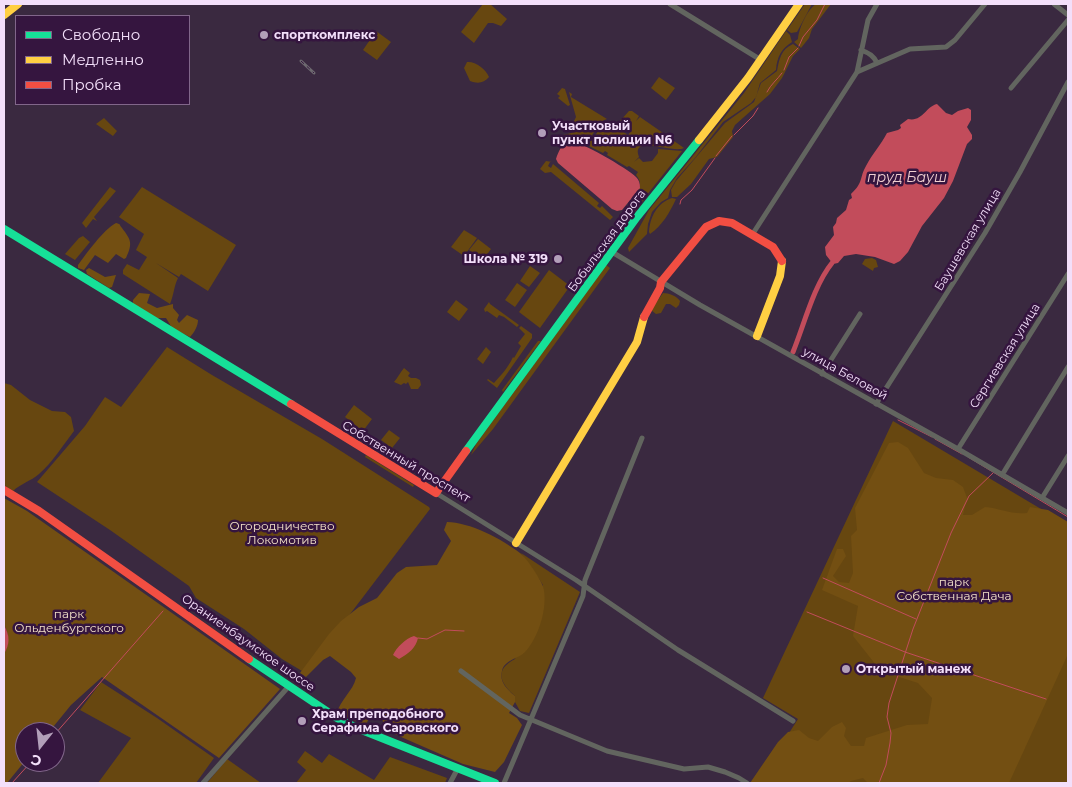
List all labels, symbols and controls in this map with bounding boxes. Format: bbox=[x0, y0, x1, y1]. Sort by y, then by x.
legend bbox=[15, 15, 190, 105]
text: Свободно bbox=[62, 25, 140, 44]
place label: спорткомплекс bbox=[274, 28, 375, 42]
marker: спорткомплекс bbox=[258, 29, 270, 41]
text: Медленно bbox=[62, 50, 144, 69]
text: Пробка bbox=[62, 75, 121, 94]
place label: Участковый пункт полиции N6 bbox=[552, 119, 672, 147]
marker: Участковый пункт полиции N6 bbox=[536, 127, 548, 139]
water label: пруд Бауш bbox=[867, 170, 947, 186]
street label: Баушевская улица bbox=[932, 186, 1004, 294]
street label: Бобыльская дорога bbox=[565, 187, 649, 295]
place label: Школа № 319 bbox=[463, 252, 548, 266]
marker: Школа № 319 bbox=[552, 253, 564, 265]
street label: Сергиевская улица bbox=[967, 301, 1043, 411]
street label: улица Беловой bbox=[800, 345, 890, 403]
street label: Собственный проспект bbox=[339, 418, 473, 506]
park label: Огородничество Локомотив bbox=[229, 519, 335, 547]
park label: парк Собственная Дача bbox=[896, 575, 1012, 603]
street label: Ораниенбаумское шоссе bbox=[179, 591, 317, 695]
park label: парк Ольденбургского bbox=[14, 607, 124, 635]
place label: Открытый манеж bbox=[856, 662, 971, 676]
marker: Открытый манеж bbox=[840, 663, 852, 675]
place label: Храм преподобного Серафима Саровского bbox=[312, 707, 459, 735]
marker: Храм преподобного Серафима Саровского bbox=[296, 715, 308, 727]
north arrow bbox=[15, 722, 65, 772]
text: С bbox=[29, 750, 44, 771]

